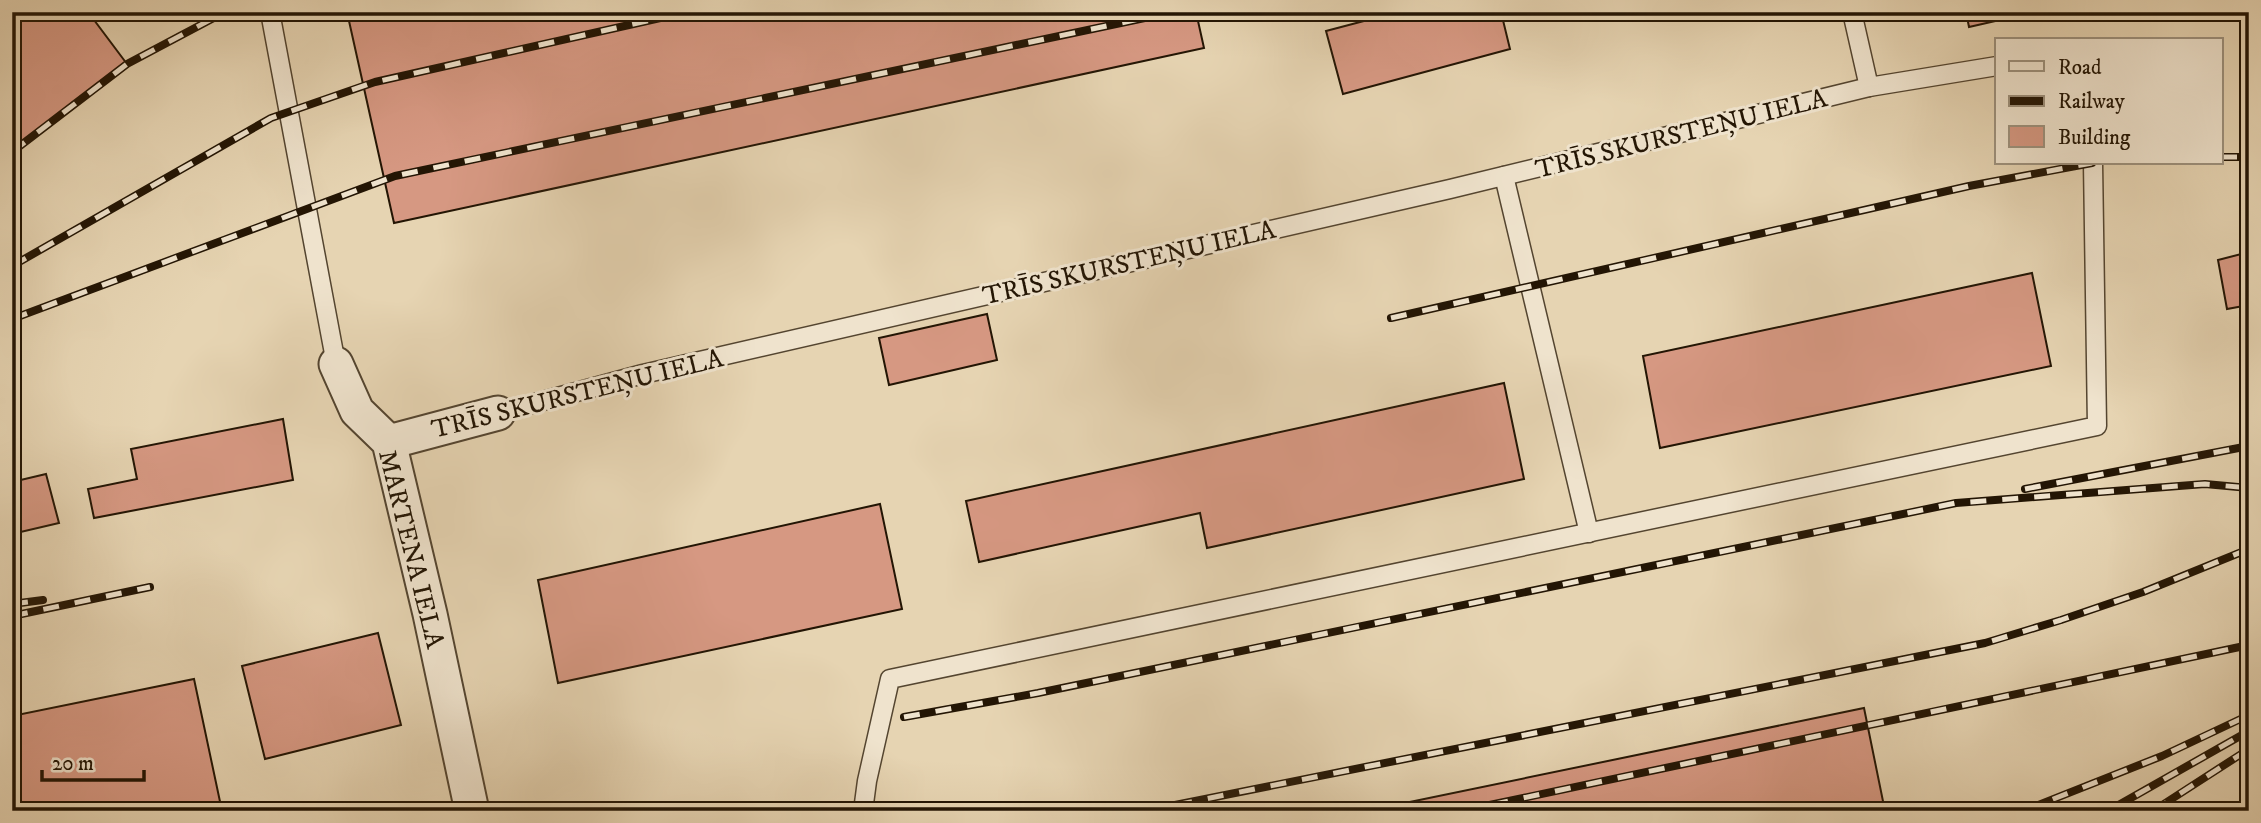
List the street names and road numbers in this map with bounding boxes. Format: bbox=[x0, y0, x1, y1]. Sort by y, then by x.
street label: TRĪS SKURSTEŅU IELA bbox=[1532, 82, 1831, 187]
street label: TRĪS SKURSTEŅU IELA bbox=[980, 214, 1279, 313]
street label: TRĪS SKURSTEŅU IELA bbox=[428, 342, 727, 447]
street label: MARTENA IELA bbox=[370, 447, 451, 652]

